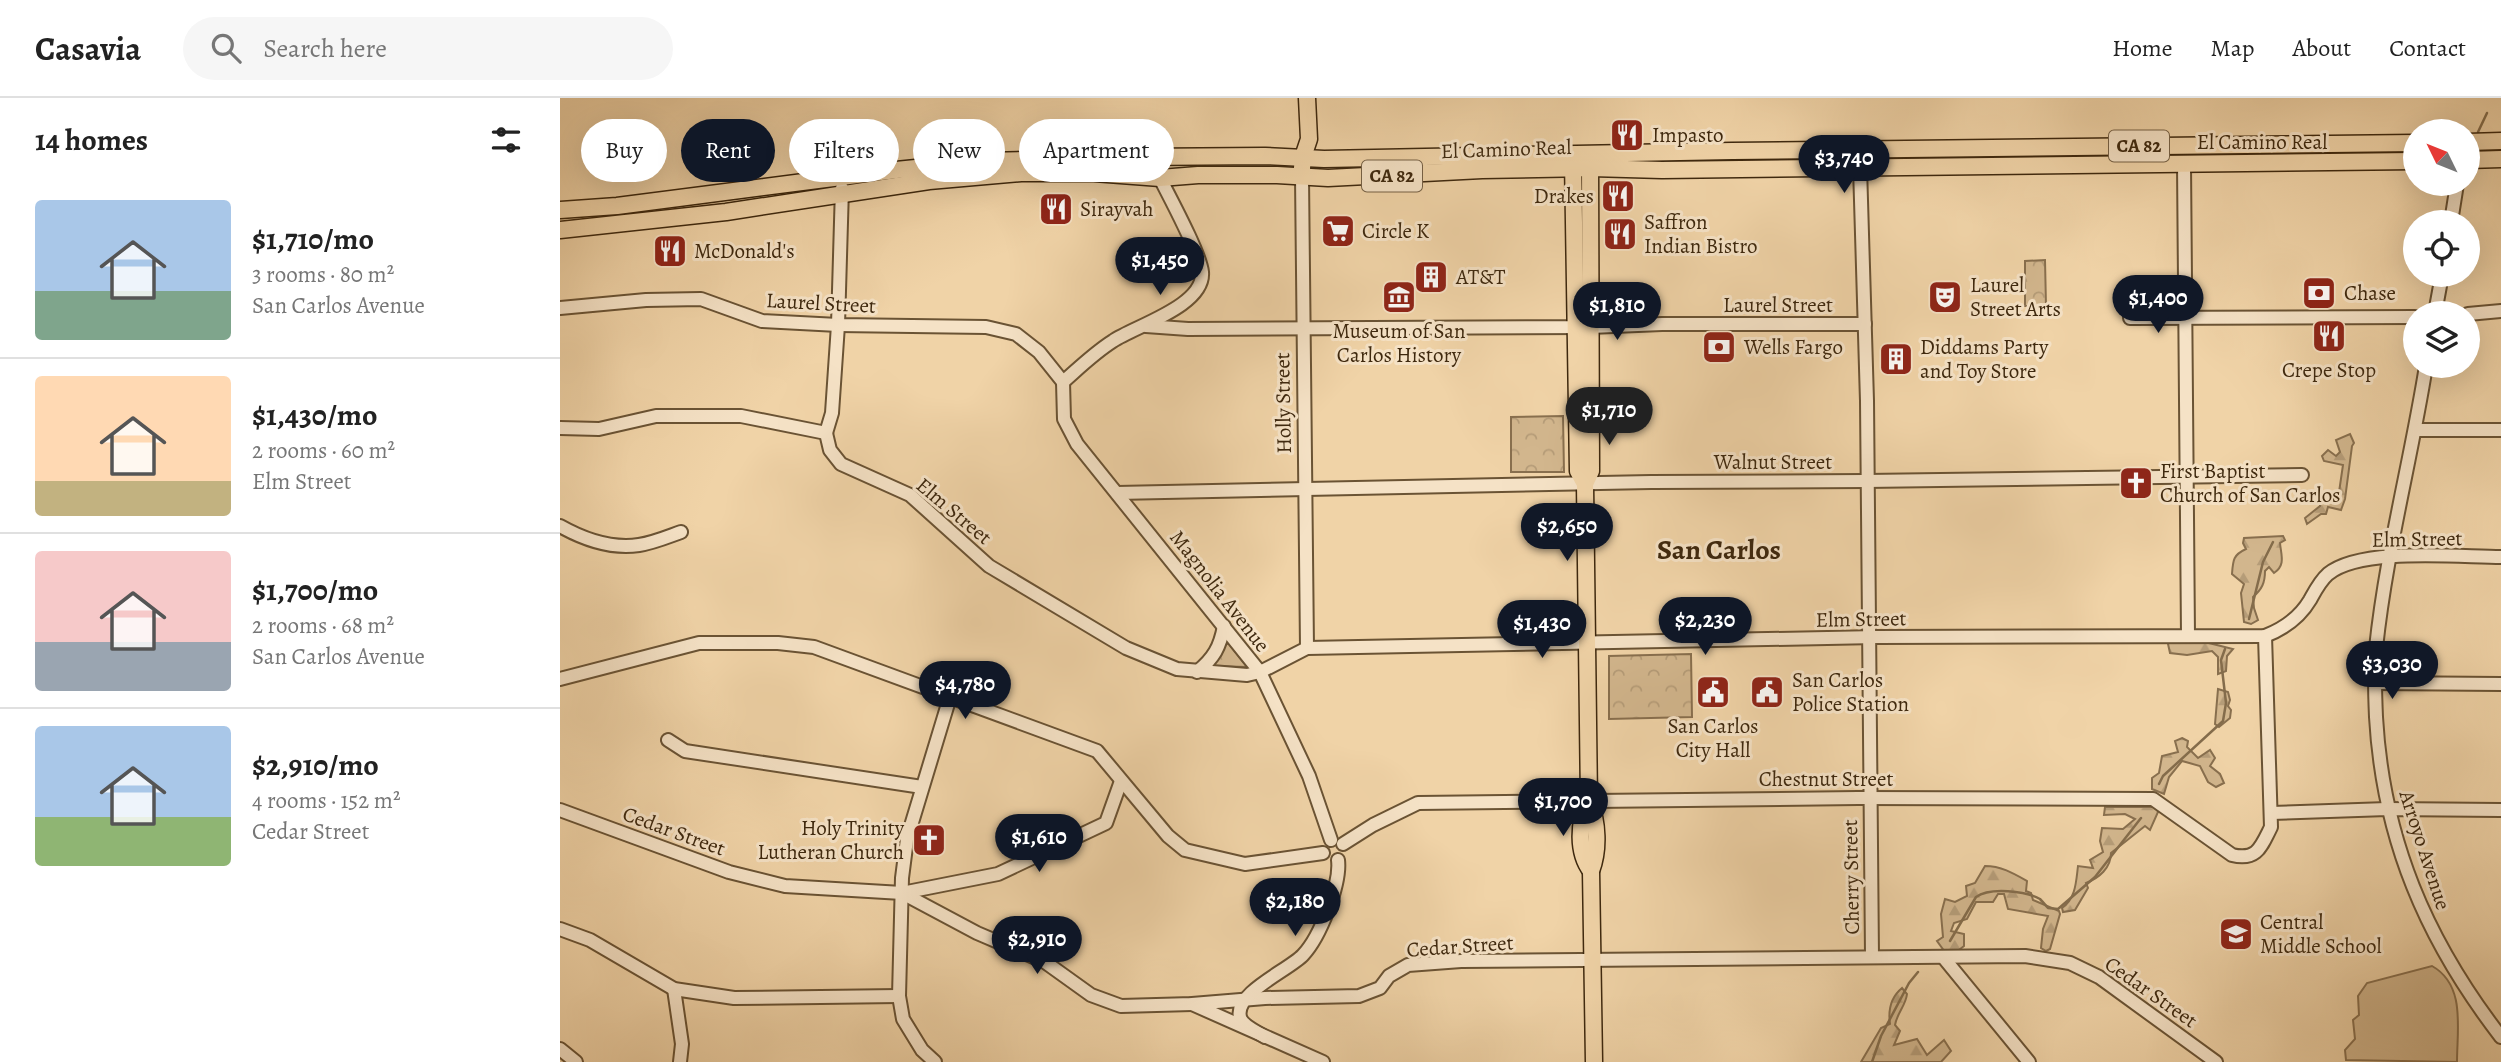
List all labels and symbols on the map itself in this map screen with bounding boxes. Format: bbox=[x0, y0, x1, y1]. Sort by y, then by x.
restaurant icon: Impasto bbox=[1608, 116, 1646, 154]
north arrow bbox=[2403, 119, 2480, 196]
place label: Impasto bbox=[1652, 121, 1724, 149]
street label: El Camino Real bbox=[2197, 128, 2327, 156]
road number: CA 82 bbox=[2109, 130, 2169, 162]
street label: El Camino Real bbox=[1440, 133, 1572, 165]
pin: $3,740 bbox=[1787, 136, 1901, 195]
road number: CA 82 bbox=[1362, 160, 1422, 192]
restaurant icon: Drakes bbox=[1599, 177, 1637, 215]
place label: Drakes bbox=[1534, 182, 1594, 210]
restaurant icon: Sirayvah bbox=[1037, 190, 1075, 228]
place label: Sirayvah bbox=[1080, 195, 1153, 223]
place label: Saffron Indian Bistro bbox=[1644, 208, 1757, 260]
supermarket icon: Circle K bbox=[1319, 212, 1357, 250]
restaurant icon: Saffron Indian Bistro bbox=[1601, 215, 1639, 253]
place label: Circle K bbox=[1362, 217, 1429, 245]
restaurant icon: McDonald's bbox=[651, 232, 689, 270]
place label: McDonald's bbox=[694, 237, 795, 265]
pin: $1,450 bbox=[1103, 238, 1217, 297]
building icon: AT&T bbox=[1412, 258, 1450, 296]
place label: AT&T bbox=[1455, 263, 1506, 291]
place label: Laurel Street Arts bbox=[1970, 271, 2061, 323]
bank icon: Chase bbox=[2300, 274, 2338, 312]
pin: $1,400 bbox=[2101, 275, 2215, 335]
museum icon: Museum of San Carlos History bbox=[1380, 278, 1418, 316]
theatre icon: Laurel Street Arts bbox=[1926, 278, 1964, 316]
place label: Chase bbox=[2344, 279, 2396, 307]
pin: $1,810 bbox=[1560, 282, 1674, 342]
street label: Laurel Street bbox=[765, 286, 877, 320]
street label: Laurel Street bbox=[1723, 291, 1833, 319]
place label: Museum of San Carlos History bbox=[1332, 317, 1466, 369]
restaurant icon: Crepe Stop bbox=[2310, 317, 2348, 355]
bank icon: Wells Fargo bbox=[1700, 328, 1738, 366]
place label: Wells Fargo bbox=[1743, 333, 1843, 361]
place label: Diddams Party and Toy Store bbox=[1920, 333, 2049, 385]
building icon: Diddams Party and Toy Store bbox=[1877, 340, 1915, 378]
street label: Holly Street bbox=[1268, 352, 1298, 454]
place label: Crepe Stop bbox=[2282, 356, 2376, 384]
pin: $1,710 bbox=[1552, 388, 1666, 447]
street label: Walnut Street bbox=[1713, 448, 1832, 476]
place label: First Baptist Church of San Carlos bbox=[2160, 457, 2341, 509]
church icon: First Baptist Church of San Carlos bbox=[2117, 464, 2155, 502]
street label: Elm Street bbox=[910, 471, 998, 551]
pin: $2,650 bbox=[1510, 504, 1624, 563]
street label: Magnolia Avenue bbox=[1164, 524, 1276, 658]
street label: Elm Street bbox=[2371, 524, 2463, 554]
district label: San Carlos bbox=[1657, 531, 1781, 569]
pin: $2,230 bbox=[1648, 598, 1762, 657]
pin: $1,430 bbox=[1485, 601, 1599, 660]
street label: Elm Street bbox=[1815, 604, 1907, 634]
pin: $3,030 bbox=[2335, 642, 2449, 701]
pin: $4,780 bbox=[908, 662, 1022, 721]
place label: San Carlos Police Station bbox=[1792, 666, 1909, 718]
public building icon: San Carlos City Hall bbox=[1694, 673, 1732, 711]
public building icon: San Carlos Police Station bbox=[1748, 673, 1786, 711]
place label: San Carlos City Hall bbox=[1667, 712, 1759, 764]
street label: Chestnut Street bbox=[1759, 765, 1893, 793]
pin: $1,700 bbox=[1506, 778, 1620, 838]
street label: Arroyo Avenue bbox=[2392, 786, 2457, 913]
street label: Cedar Street bbox=[619, 800, 729, 862]
place label: Holy Trinity Lutheran Church bbox=[757, 814, 905, 866]
pin: $1,610 bbox=[982, 814, 1096, 874]
street label: Cherry Street bbox=[1836, 819, 1866, 935]
church icon: Holy Trinity Lutheran Church bbox=[910, 821, 948, 859]
pin: $2,180 bbox=[1238, 878, 1352, 938]
place label: Central Middle School bbox=[2260, 908, 2382, 960]
school or university icon: Central Middle School bbox=[2217, 915, 2255, 953]
pin: $2,910 bbox=[980, 916, 1094, 976]
street label: Cedar Street bbox=[1406, 928, 1514, 964]
street label: Cedar Street bbox=[2099, 950, 2203, 1034]

